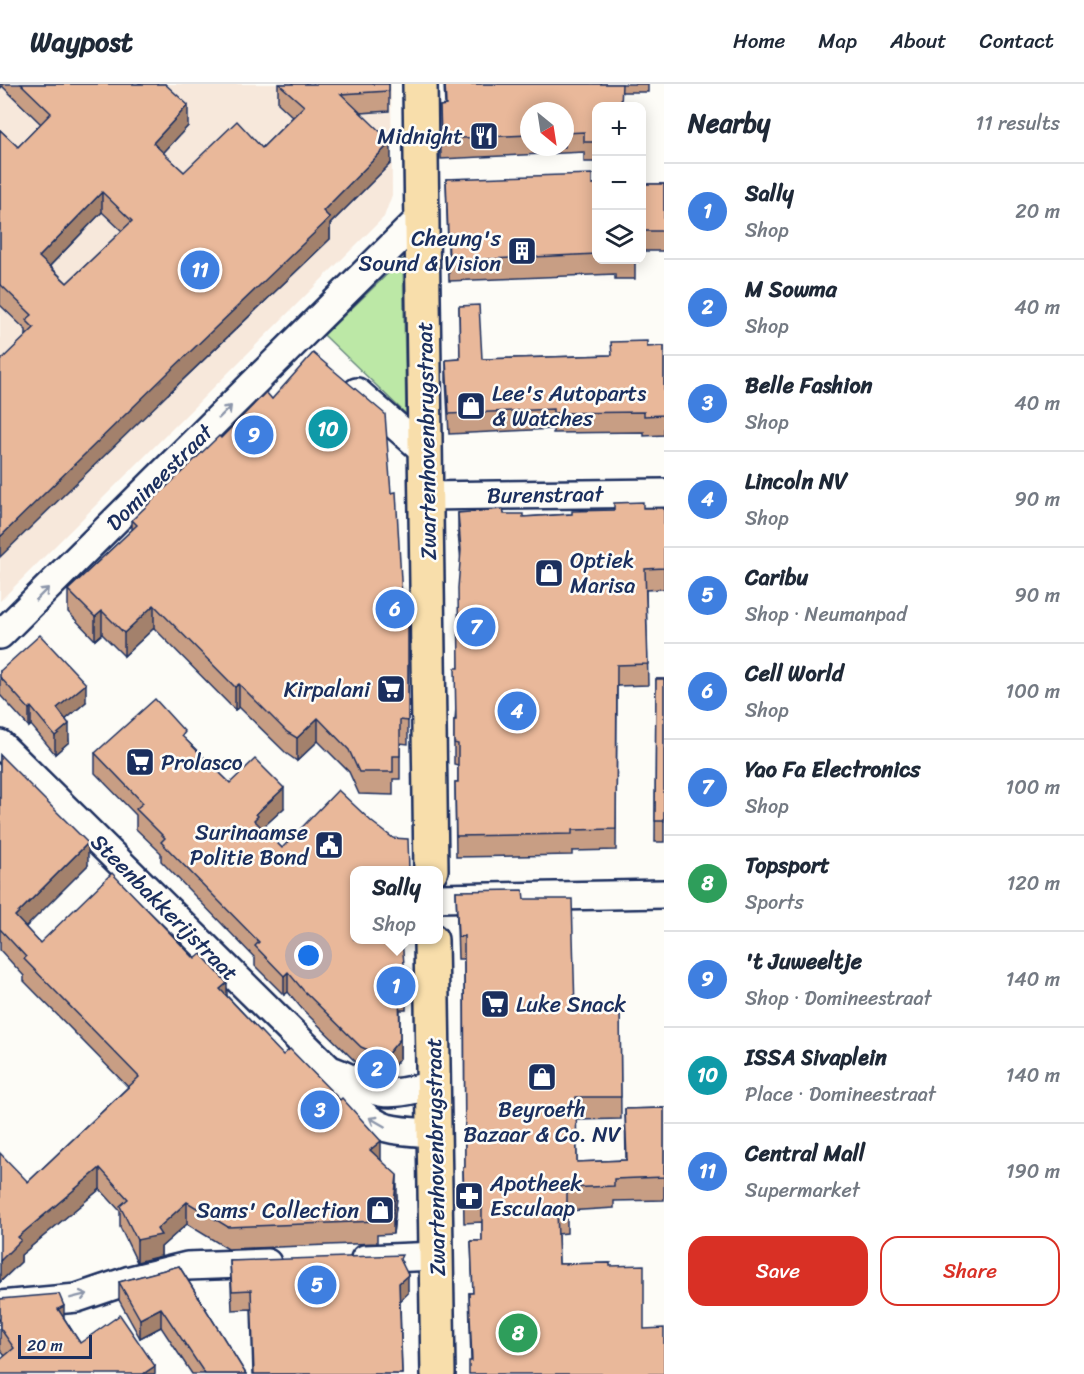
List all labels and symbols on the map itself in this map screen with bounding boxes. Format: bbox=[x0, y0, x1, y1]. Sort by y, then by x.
north arrow bbox=[520, 102, 574, 156]
place label: Midnight bbox=[377, 117, 463, 156]
restaurant icon: Midnight bbox=[468, 120, 500, 152]
place label: Cheung's Sound & Vision bbox=[358, 219, 502, 283]
building icon: Cheung's Sound & Vision bbox=[506, 235, 538, 267]
pin: 11 bbox=[180, 248, 220, 292]
street label: Zwartenhovenbrugstraat bbox=[405, 321, 448, 561]
place label: Lee's Autoparts & Watches bbox=[492, 374, 646, 438]
shop icon: Lee's Autoparts & Watches bbox=[455, 390, 487, 422]
one-way arrow bbox=[217, 404, 232, 419]
pin: 10 bbox=[308, 406, 348, 452]
pin: 9 bbox=[234, 412, 274, 458]
street label: Domineestraat bbox=[96, 413, 223, 541]
street label: Burenstraat bbox=[486, 474, 605, 515]
place label: Optiek Marisa bbox=[570, 541, 635, 605]
shop icon: Optiek Marisa bbox=[533, 557, 565, 589]
one-way arrow bbox=[34, 586, 49, 601]
pin: 6 bbox=[376, 586, 414, 632]
pin: 7 bbox=[456, 604, 496, 650]
place label: Kirpalani bbox=[284, 670, 371, 709]
supermarket icon: Kirpalani bbox=[375, 673, 407, 705]
pin: 4 bbox=[498, 688, 536, 734]
place label: Prolasco bbox=[161, 743, 243, 782]
supermarket icon: Prolasco bbox=[124, 746, 156, 778]
place label: Surinaamse Politie Bond bbox=[190, 813, 309, 877]
street label: Steenbakkerijstraat bbox=[81, 824, 248, 991]
public building icon: Surinaamse Politie Bond bbox=[313, 829, 345, 861]
your location bbox=[294, 941, 323, 970]
pin: 1 bbox=[376, 964, 416, 1008]
place label: Luke Snack bbox=[516, 985, 626, 1024]
supermarket icon: Luke Snack bbox=[479, 988, 511, 1020]
street label: Zwartenhovenbrugstraat bbox=[414, 1037, 457, 1277]
pin: 2 bbox=[358, 1046, 397, 1092]
shop icon: Beyroeth Bazaar & Co. NV bbox=[526, 1061, 558, 1093]
pin: 3 bbox=[300, 1088, 340, 1132]
place label: Beyroeth Bazaar & Co. NV bbox=[463, 1090, 622, 1154]
one-way arrow bbox=[369, 1116, 386, 1128]
place label: Apotheek Esculaap bbox=[489, 1164, 582, 1228]
pharmacy icon: Apotheek Esculaap bbox=[453, 1180, 485, 1212]
place label: Sams' Collection bbox=[196, 1191, 359, 1230]
shop icon: Sams' Collection bbox=[364, 1194, 396, 1226]
pin: 5 bbox=[298, 1262, 336, 1308]
one-way arrow bbox=[69, 1290, 88, 1301]
pin: 8 bbox=[498, 1310, 538, 1356]
scale bar bbox=[18, 1332, 92, 1360]

